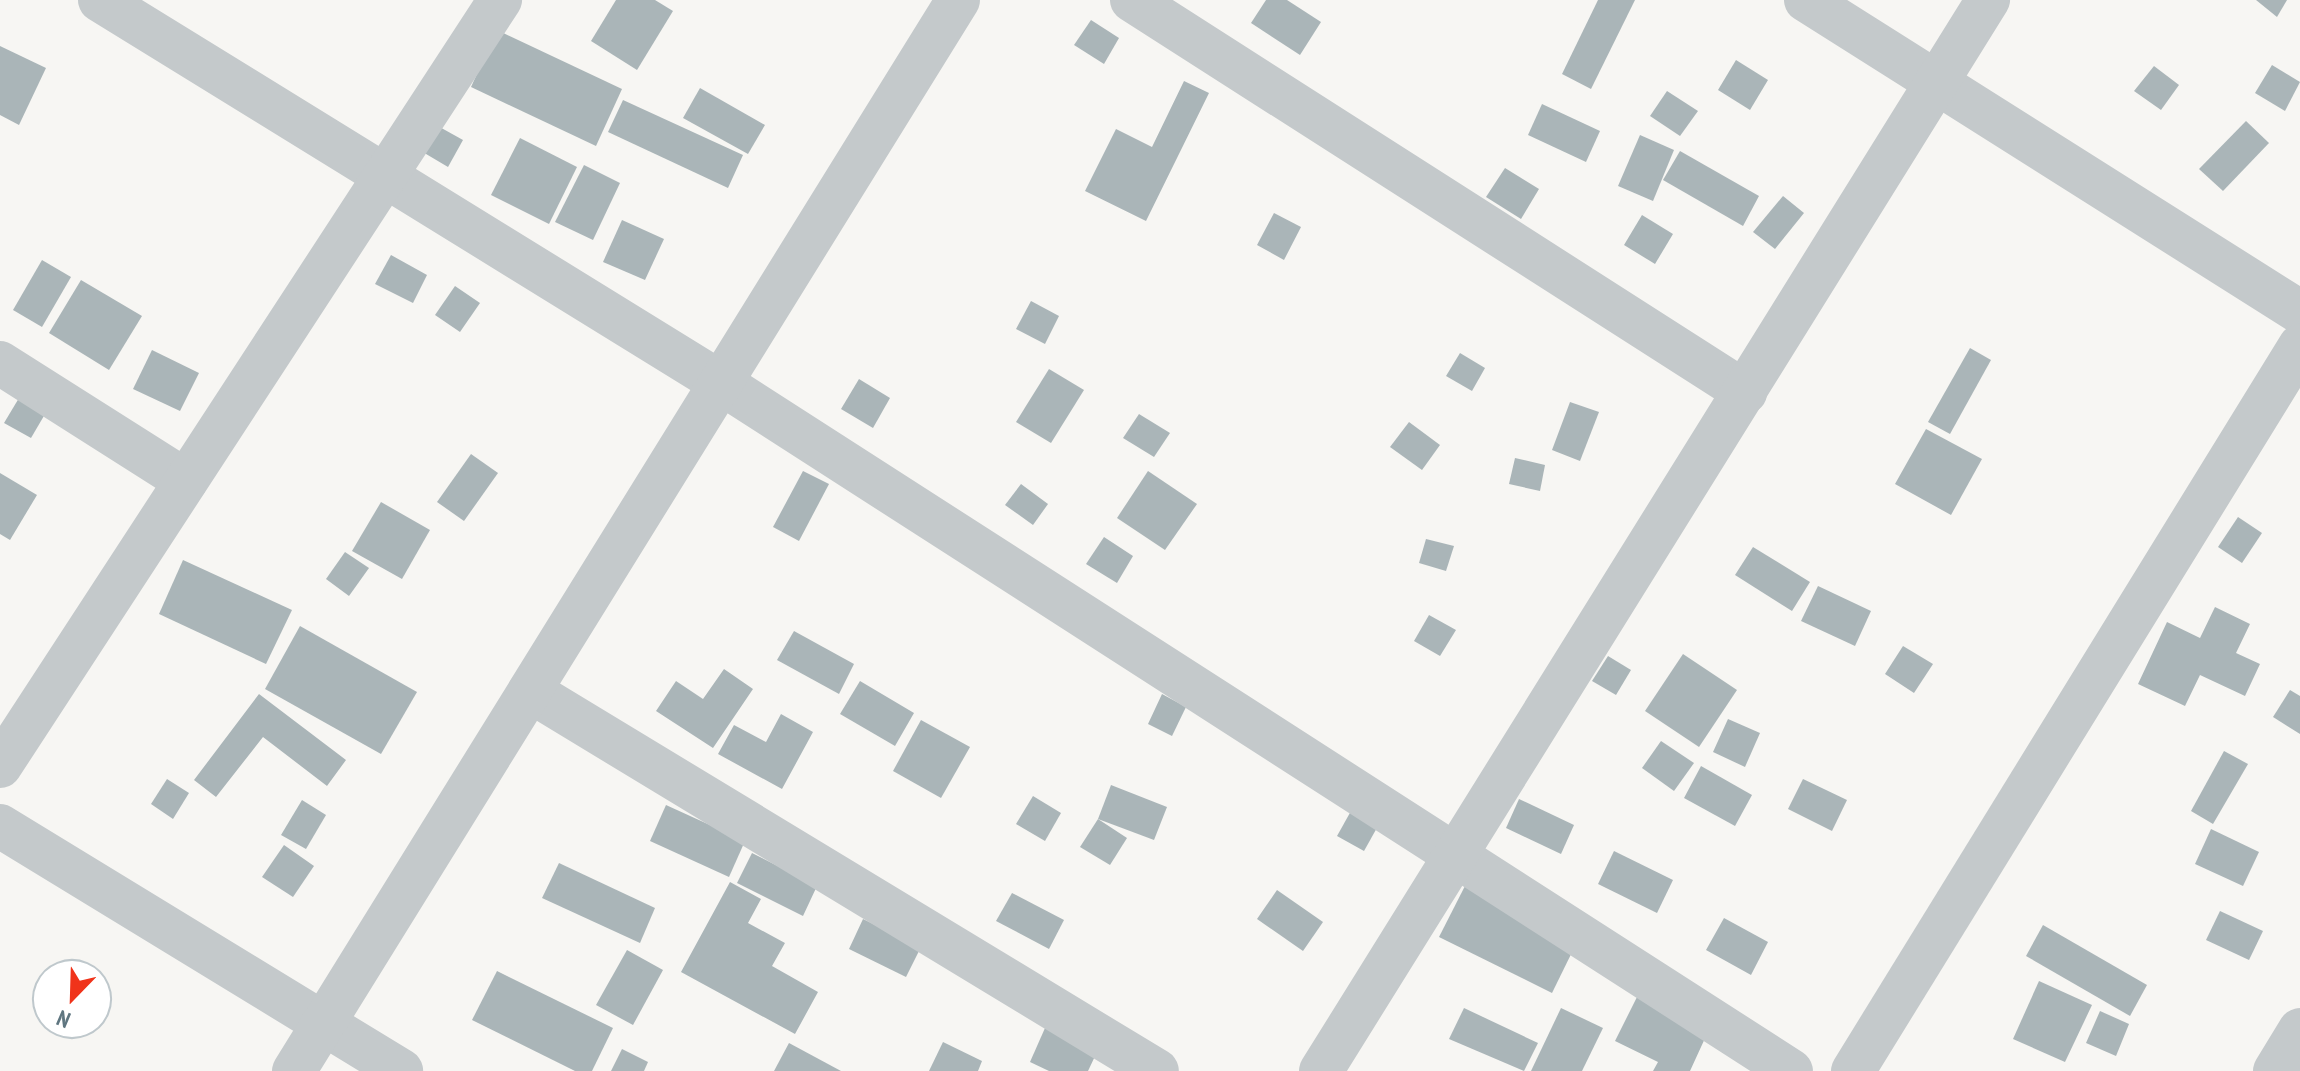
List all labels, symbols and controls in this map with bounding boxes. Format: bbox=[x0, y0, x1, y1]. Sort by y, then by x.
north arrow bbox=[32, 959, 112, 1039]
text: N bbox=[52, 1004, 74, 1034]

